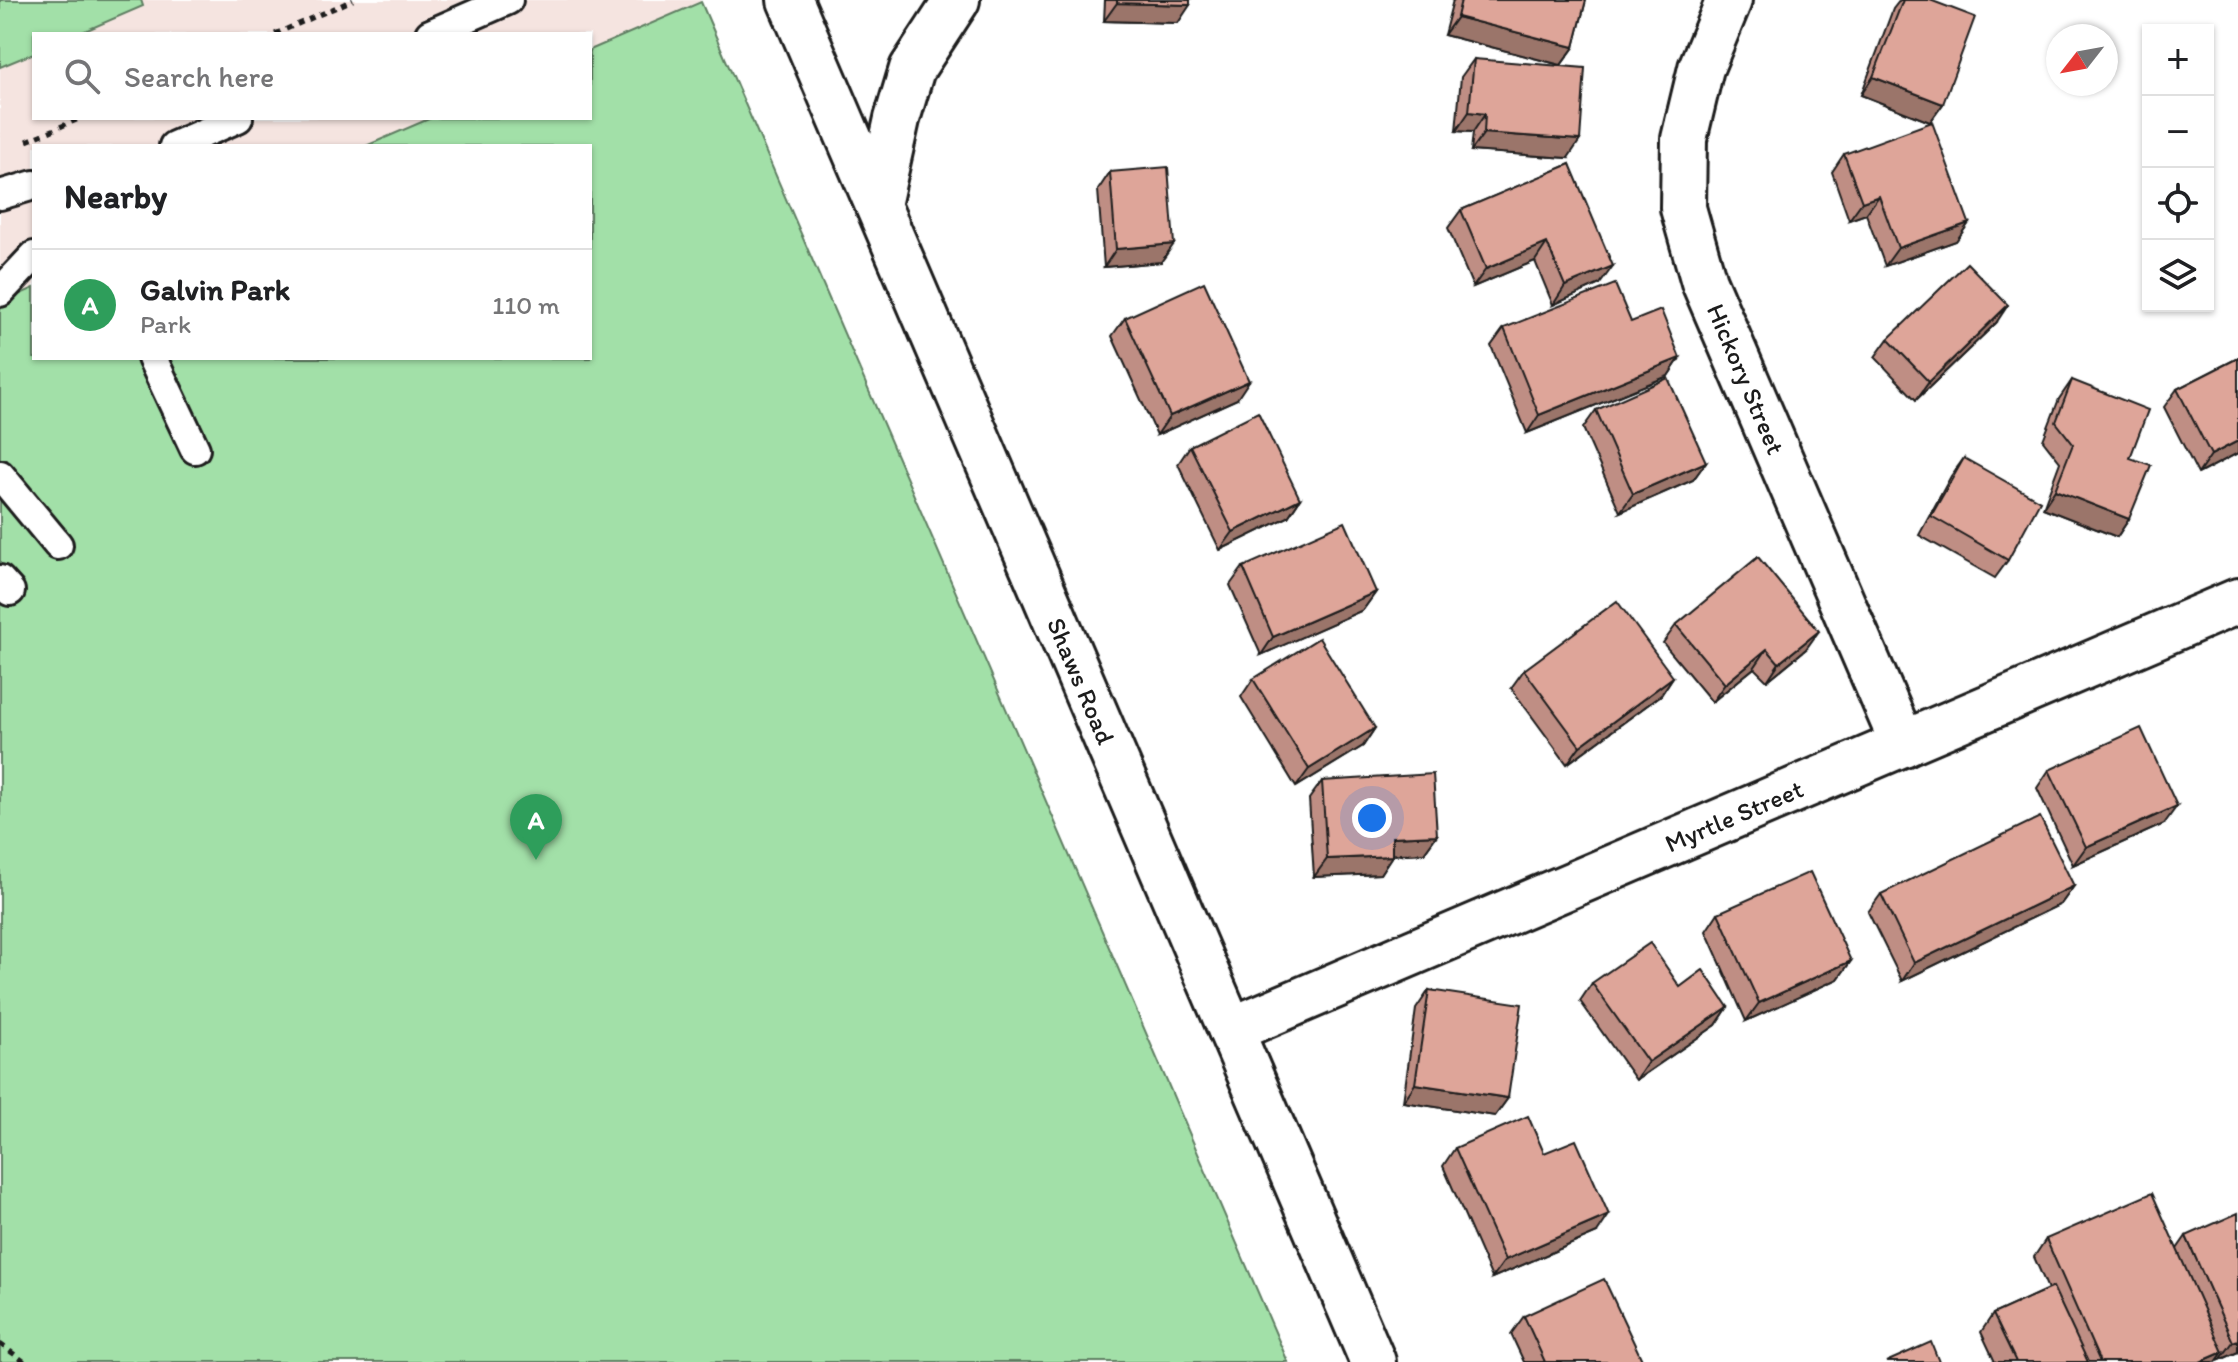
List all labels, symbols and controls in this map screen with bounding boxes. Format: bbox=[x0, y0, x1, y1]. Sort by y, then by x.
north arrow bbox=[2046, 24, 2118, 96]
map controls bbox=[2142, 24, 2214, 312]
button: + bbox=[2142, 24, 2214, 96]
search box bbox=[32, 32, 592, 120]
icon: search bbox=[60, 54, 104, 98]
text: Search here bbox=[124, 58, 274, 95]
button: − bbox=[2142, 96, 2214, 168]
button: locate bbox=[2142, 168, 2214, 240]
text: Nearby bbox=[64, 176, 167, 217]
button: layers bbox=[2142, 240, 2214, 312]
text: Galvin Park bbox=[140, 271, 290, 308]
text: A bbox=[82, 289, 98, 321]
text: 110 m bbox=[492, 289, 560, 321]
street label: Hickory Street bbox=[1700, 299, 1792, 459]
text: Park bbox=[140, 308, 191, 340]
street label: Shaws Road bbox=[1040, 613, 1122, 750]
street label: Myrtle Street bbox=[1660, 772, 1808, 859]
pin: A bbox=[510, 794, 562, 860]
your location bbox=[1352, 798, 1392, 838]

